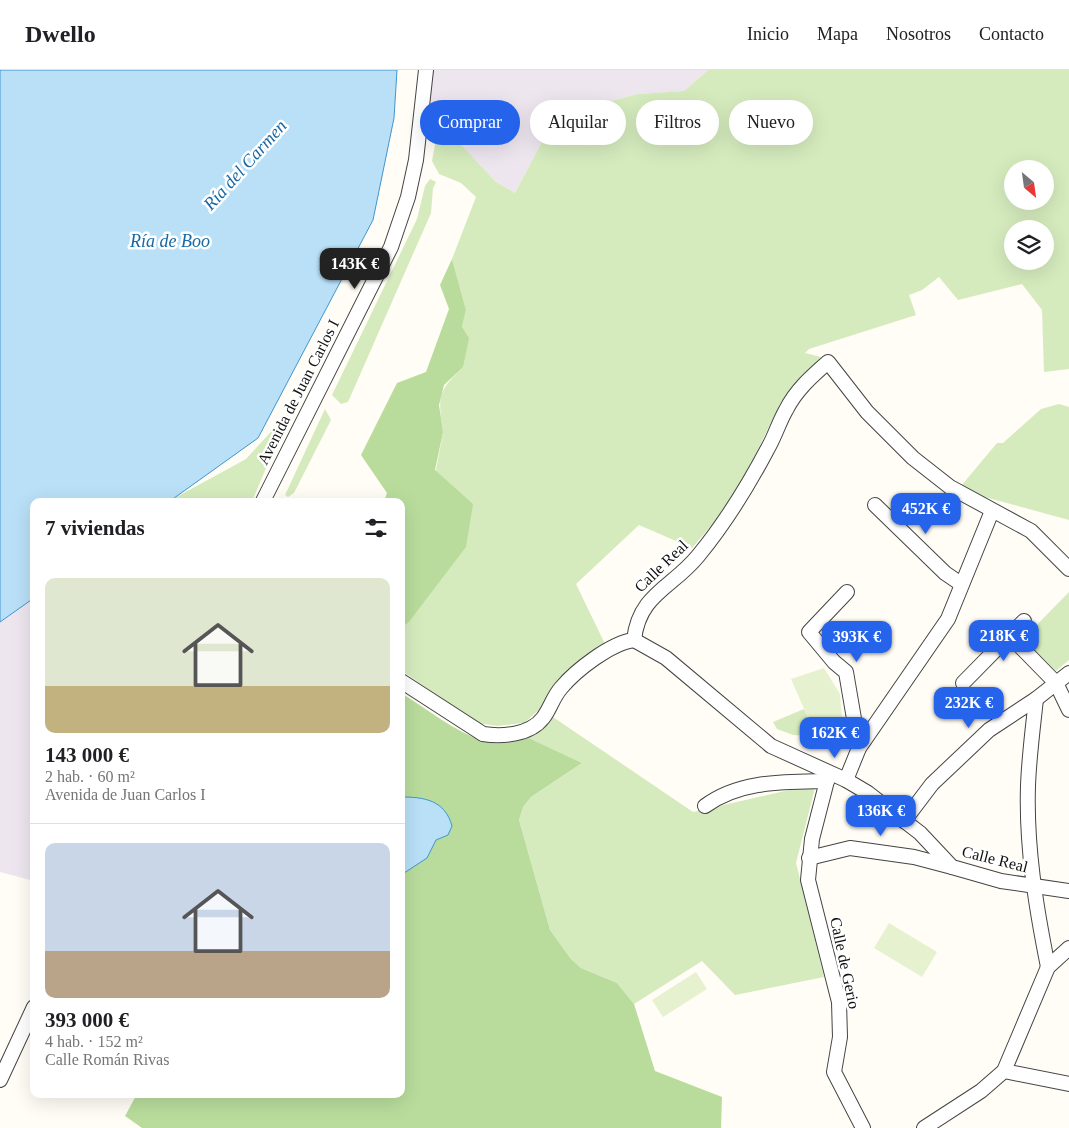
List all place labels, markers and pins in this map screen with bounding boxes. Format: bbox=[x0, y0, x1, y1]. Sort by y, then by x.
pin: 143K € bbox=[314, 248, 396, 290]
pin: 452K € bbox=[885, 492, 967, 535]
pin: 393K € bbox=[816, 620, 898, 663]
pin: 218K € bbox=[963, 620, 1045, 662]
pin: 232K € bbox=[928, 686, 1010, 729]
pin: 162K € bbox=[794, 716, 876, 759]
pin: 136K € bbox=[840, 794, 922, 837]

